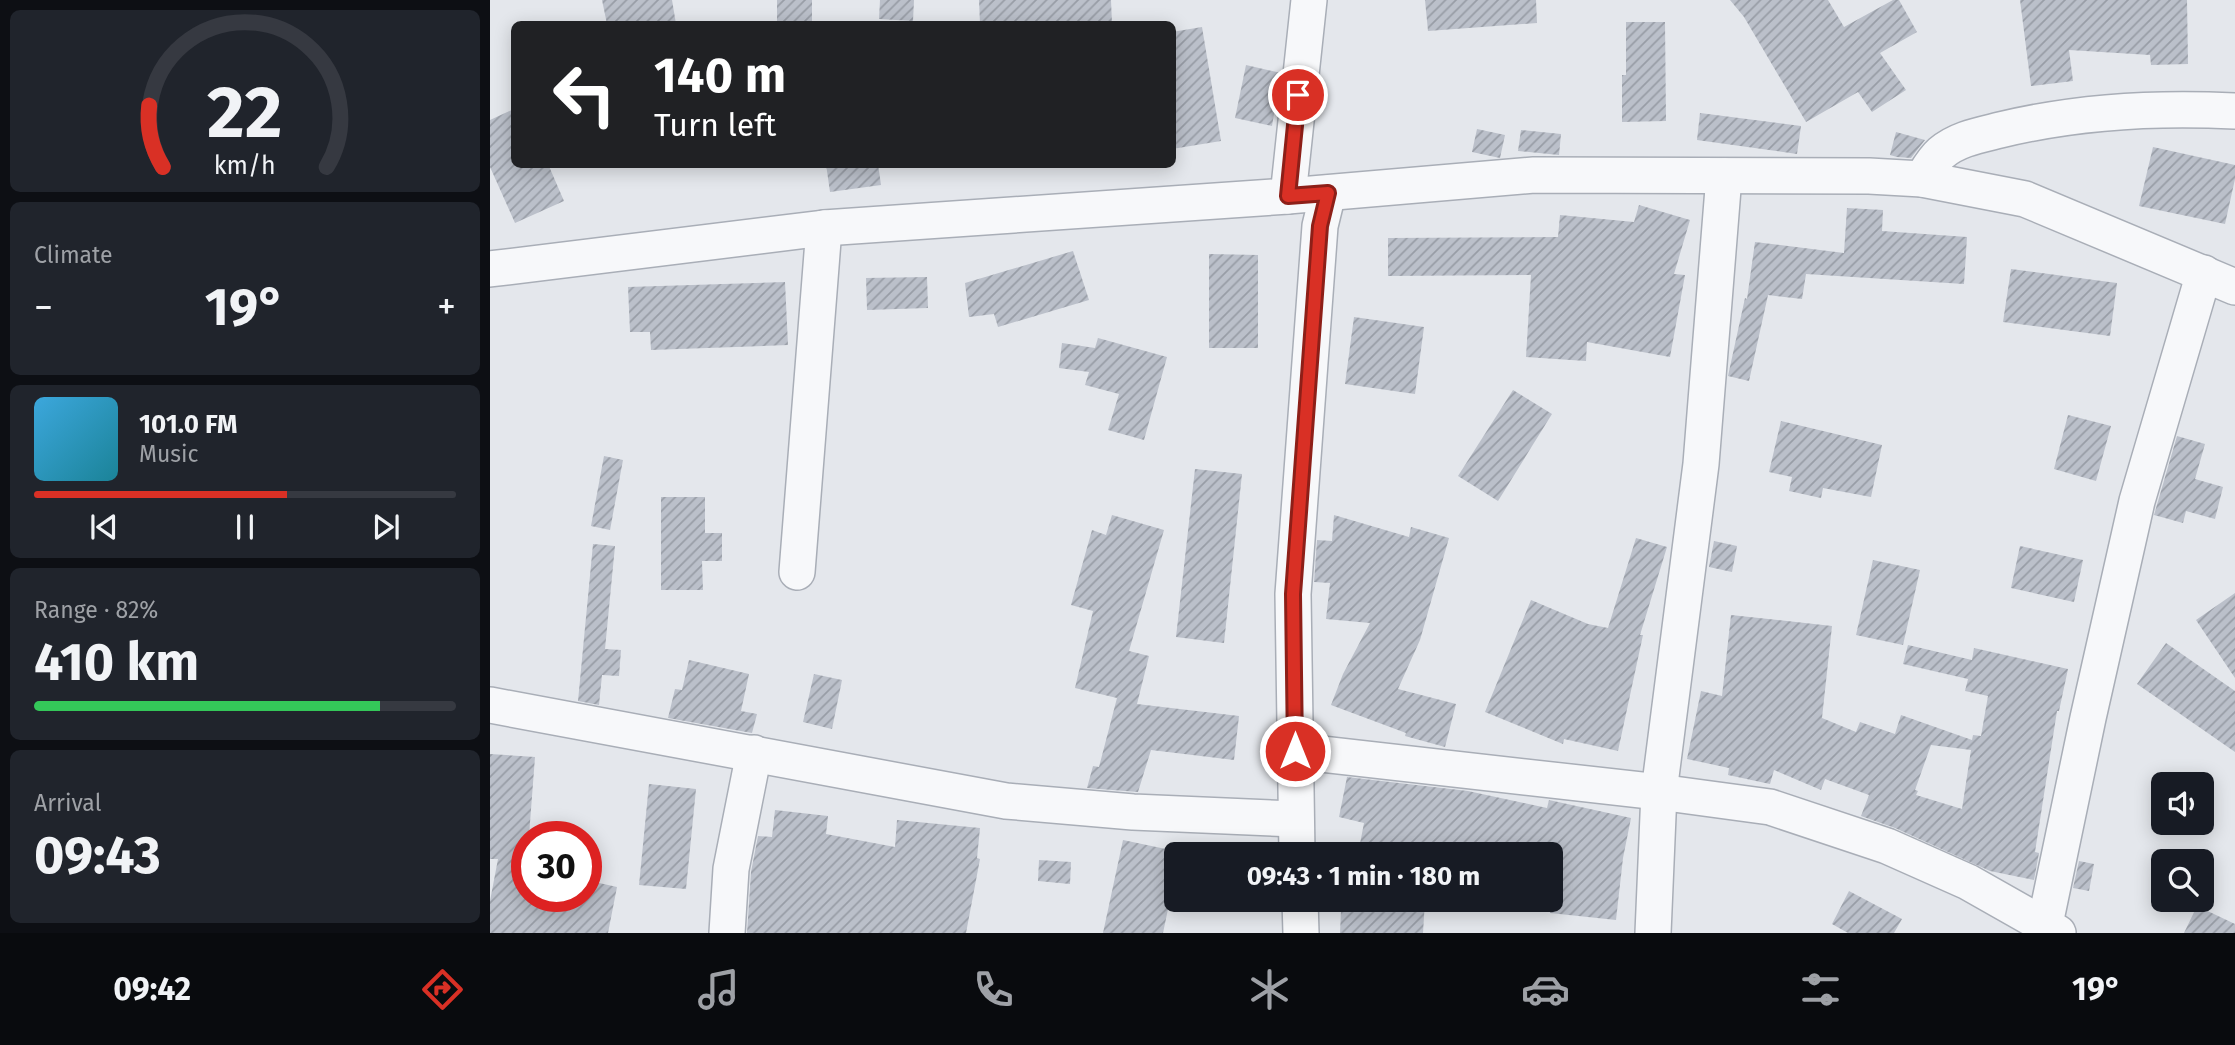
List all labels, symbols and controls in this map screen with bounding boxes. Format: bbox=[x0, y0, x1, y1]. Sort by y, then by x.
text: 140 m bbox=[654, 46, 786, 105]
icon: left bbox=[539, 49, 630, 140]
pin bbox=[1268, 65, 1328, 125]
text: 22 bbox=[207, 69, 283, 156]
icon: arrive bbox=[1279, 76, 1317, 114]
text: Turn left bbox=[654, 106, 776, 144]
text: km/h bbox=[214, 151, 276, 181]
text: Climate bbox=[34, 241, 113, 269]
text: 19° bbox=[205, 276, 285, 339]
text: − bbox=[34, 284, 53, 330]
text: + bbox=[437, 284, 456, 330]
text: 101.0 FM bbox=[139, 409, 237, 440]
text: Music bbox=[139, 440, 199, 468]
icon: previous bbox=[85, 508, 123, 546]
icon: pause bbox=[226, 508, 264, 546]
icon: next bbox=[367, 508, 405, 546]
text: Range · 82% bbox=[34, 596, 158, 624]
text: 410 km bbox=[34, 631, 199, 694]
position arrow bbox=[1258, 714, 1332, 788]
map controls bbox=[2151, 772, 2214, 912]
button: sound bbox=[2151, 772, 2214, 835]
text: Arrival bbox=[34, 789, 101, 817]
speed limit sign: 30 bbox=[511, 821, 602, 912]
text: 09:43 bbox=[34, 824, 161, 887]
button: search bbox=[2151, 849, 2214, 912]
text: 09:43 · 1 min · 180 m bbox=[1247, 861, 1480, 892]
icon: directions bbox=[418, 965, 467, 1014]
icon: music bbox=[694, 965, 743, 1014]
icon: phone bbox=[969, 965, 1018, 1014]
icon: climate bbox=[1245, 965, 1294, 1014]
icon: car bbox=[1521, 965, 1570, 1014]
icon: filters bbox=[1796, 965, 1845, 1014]
text: 09:42 bbox=[113, 970, 191, 1008]
text: 19° bbox=[2072, 970, 2122, 1008]

